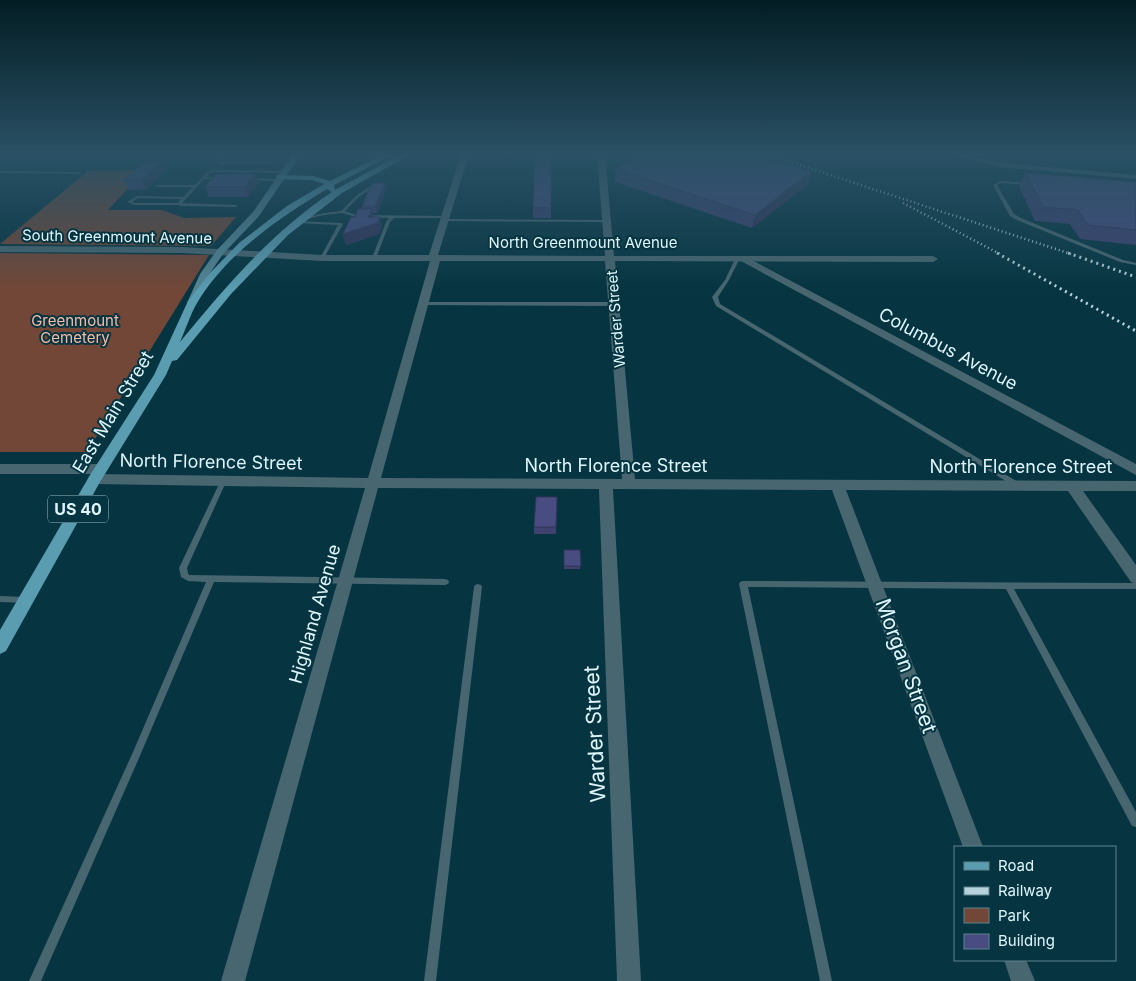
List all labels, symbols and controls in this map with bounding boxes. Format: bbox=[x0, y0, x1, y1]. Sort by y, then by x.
street label: South Greenmount Avenue bbox=[22, 225, 212, 248]
street label: North Greenmount Avenue bbox=[489, 233, 677, 252]
street label: Warder Street bbox=[602, 269, 629, 369]
street label: Columbus Avenue bbox=[875, 303, 1021, 394]
park label: Greenmount Cemetery bbox=[31, 311, 119, 347]
street label: East Main Street bbox=[68, 347, 157, 477]
street label: North Florence Street bbox=[119, 449, 303, 474]
street label: North Florence Street bbox=[524, 455, 708, 476]
street label: North Florence Street bbox=[929, 456, 1113, 477]
road number: US 40 bbox=[48, 496, 108, 522]
street label: Highland Avenue bbox=[285, 542, 344, 686]
street label: Morgan Street bbox=[871, 595, 942, 737]
street label: Warder Street bbox=[578, 665, 611, 803]
legend bbox=[954, 846, 1116, 961]
text: Road bbox=[998, 856, 1034, 875]
text: Railway bbox=[998, 881, 1053, 900]
text: Park bbox=[998, 906, 1031, 925]
text: Building bbox=[998, 931, 1055, 950]

